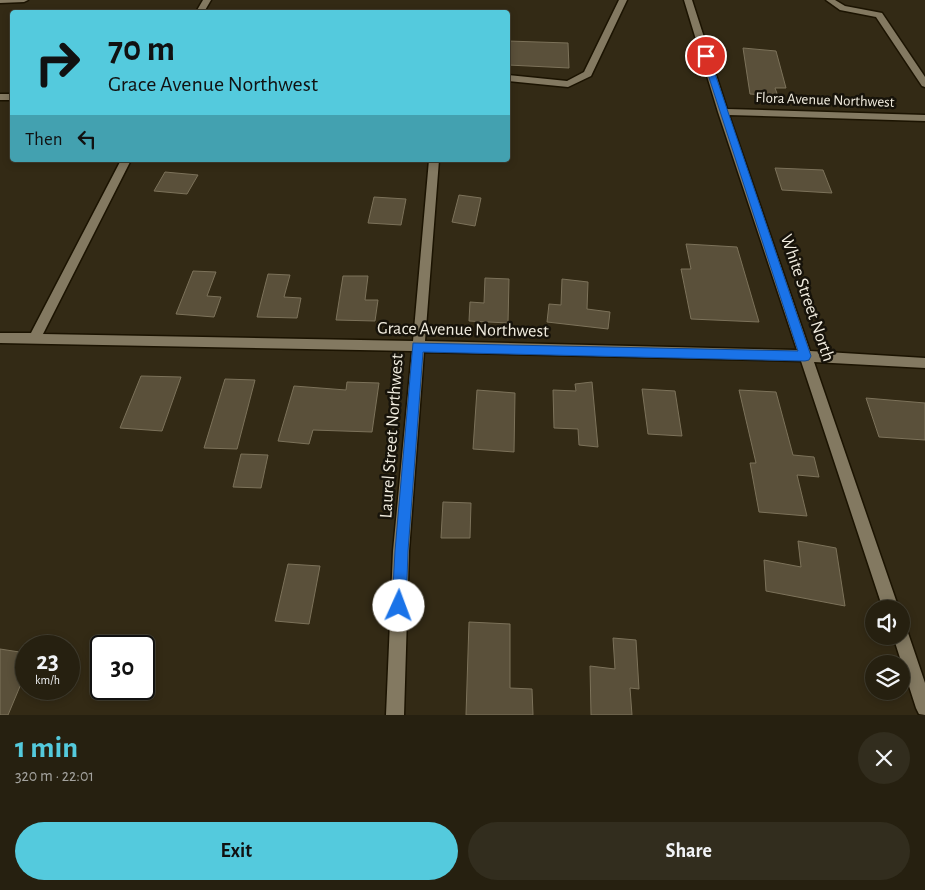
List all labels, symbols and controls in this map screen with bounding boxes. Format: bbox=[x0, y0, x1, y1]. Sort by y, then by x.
icon: right bbox=[25, 30, 90, 95]
text: 70 m bbox=[108, 32, 175, 67]
pin bbox=[685, 35, 727, 77]
icon: arrive bbox=[692, 42, 720, 70]
text: Grace Avenue Northwest bbox=[108, 73, 318, 95]
street label: Flora Avenue Northwest bbox=[755, 90, 895, 110]
icon: left bbox=[73, 125, 101, 153]
text: Then bbox=[25, 130, 63, 149]
street label: White Street North bbox=[777, 232, 837, 364]
street label: Grace Avenue Northwest bbox=[377, 320, 549, 341]
street label: Laurel Street Northwest bbox=[377, 353, 407, 519]
position arrow bbox=[372, 579, 424, 631]
map controls bbox=[865, 600, 910, 700]
button: sound bbox=[865, 600, 910, 645]
speed limit sign: 30 bbox=[90, 635, 155, 700]
text: 23 bbox=[36, 649, 59, 674]
button: layers bbox=[865, 655, 910, 700]
text: km/h bbox=[35, 674, 60, 686]
button: close bbox=[858, 732, 910, 784]
text: 1 min bbox=[15, 733, 78, 763]
text: 320 m · 22:01 bbox=[15, 768, 94, 784]
button: Exit bbox=[15, 822, 458, 880]
button: Share bbox=[468, 822, 910, 880]

